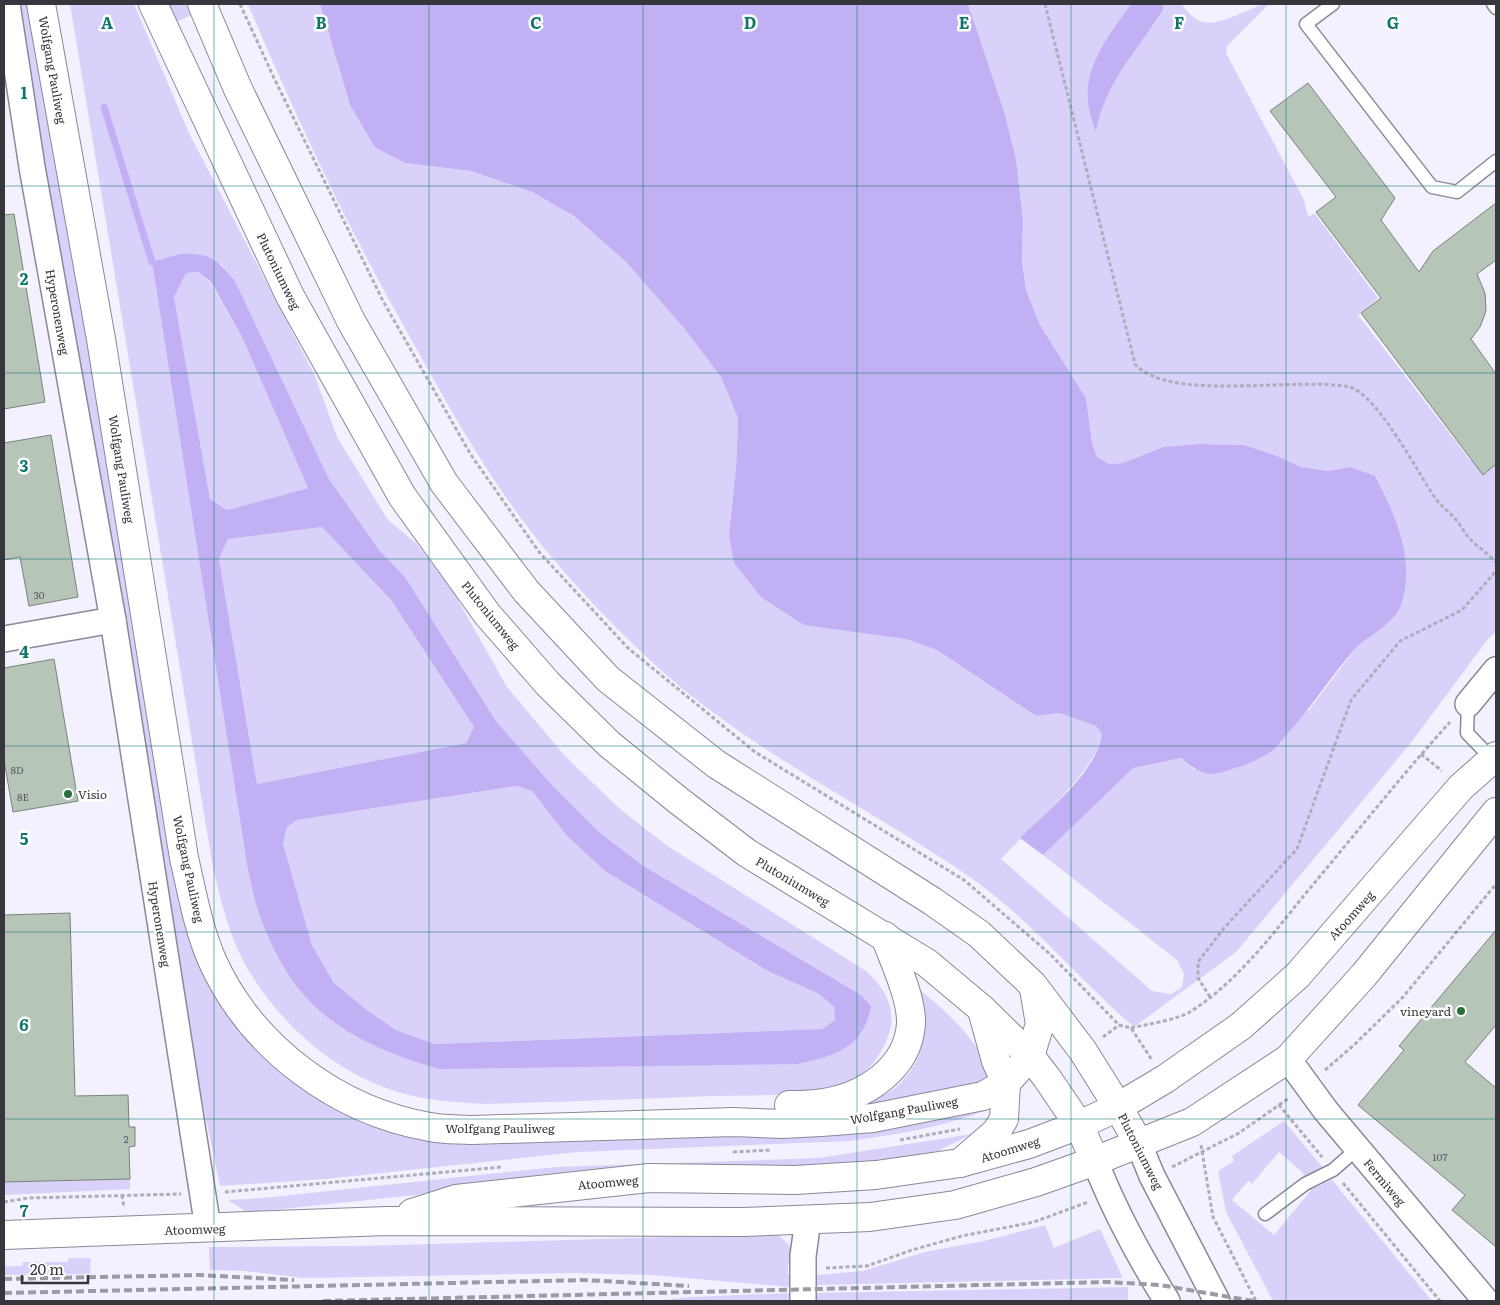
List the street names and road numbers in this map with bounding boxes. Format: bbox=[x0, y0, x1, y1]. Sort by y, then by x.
street label: Wolfgang Pauliweg bbox=[35, 15, 71, 126]
street label: Plutoniumweg bbox=[253, 229, 306, 313]
street label: Hyperonenweg bbox=[42, 268, 74, 357]
street label: Wolfgang Pauliweg bbox=[105, 414, 139, 525]
street label: Plutoniumweg bbox=[458, 577, 525, 653]
street label: Wolfgang Pauliweg bbox=[169, 814, 209, 925]
street label: Plutoniumweg bbox=[752, 852, 834, 910]
street label: Hyperonenweg bbox=[144, 880, 176, 969]
street label: Atoomweg bbox=[1324, 886, 1378, 944]
street label: Wolfgang Pauliweg bbox=[849, 1092, 960, 1128]
street label: Plutoniumweg bbox=[1114, 1110, 1168, 1193]
street label: Wolfgang Pauliweg bbox=[445, 1119, 555, 1137]
street label: Atoomweg bbox=[978, 1131, 1042, 1167]
street label: Fermiweg bbox=[1360, 1154, 1410, 1210]
street label: Atoomweg bbox=[577, 1170, 640, 1194]
street label: Atoomweg bbox=[164, 1219, 226, 1239]

